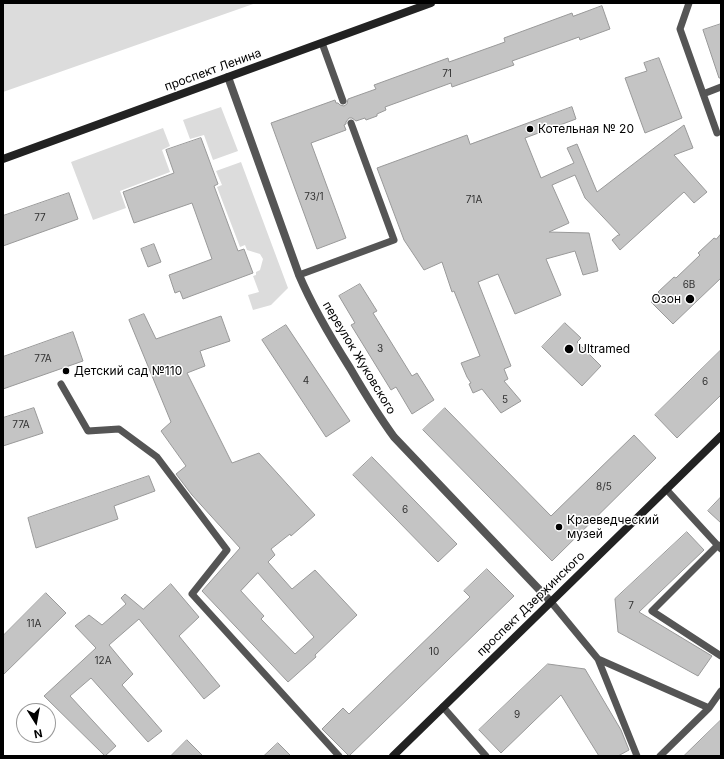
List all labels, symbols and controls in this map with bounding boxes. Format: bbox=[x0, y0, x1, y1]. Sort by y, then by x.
street label: проспект Ленина bbox=[163, 46, 263, 94]
house number: 71 bbox=[442, 68, 452, 80]
place label: Котельная № 20 bbox=[538, 122, 634, 136]
marker: Котельная № 20 bbox=[525, 124, 535, 134]
house number: 73/1 bbox=[304, 191, 324, 203]
house number: 71А bbox=[466, 194, 482, 206]
house number: 77 bbox=[34, 212, 46, 224]
house number: 6В bbox=[683, 279, 695, 291]
place label: Озон bbox=[652, 292, 681, 306]
marker: Озон bbox=[684, 293, 696, 305]
street label: переулок Жуковского bbox=[320, 299, 398, 417]
place label: Ultramed bbox=[578, 342, 630, 356]
house number: 3 bbox=[377, 343, 383, 355]
marker: Ultramed bbox=[563, 343, 575, 355]
house number: 77А bbox=[34, 353, 52, 365]
place label: Детский сад №110 bbox=[74, 364, 182, 378]
marker: Детский сад №110 bbox=[61, 366, 71, 376]
house number: 4 bbox=[303, 375, 309, 387]
house number: 6 bbox=[702, 376, 708, 388]
house number: 5 bbox=[502, 394, 508, 406]
house number: 77А bbox=[12, 419, 30, 431]
house number: 8/5 bbox=[596, 481, 612, 493]
house number: 6 bbox=[402, 504, 408, 516]
place label: Краеведческий музей bbox=[567, 513, 659, 541]
marker: Краеведческий музей bbox=[554, 522, 564, 532]
street label: проспект Дзержинского bbox=[474, 549, 588, 659]
house number: 7 bbox=[628, 600, 634, 612]
house number: 11А bbox=[26, 618, 42, 630]
house number: 10 bbox=[429, 646, 439, 658]
house number: 12А bbox=[94, 655, 112, 667]
north arrow bbox=[16, 703, 56, 743]
house number: 9 bbox=[514, 709, 520, 721]
text: N bbox=[33, 726, 44, 741]

